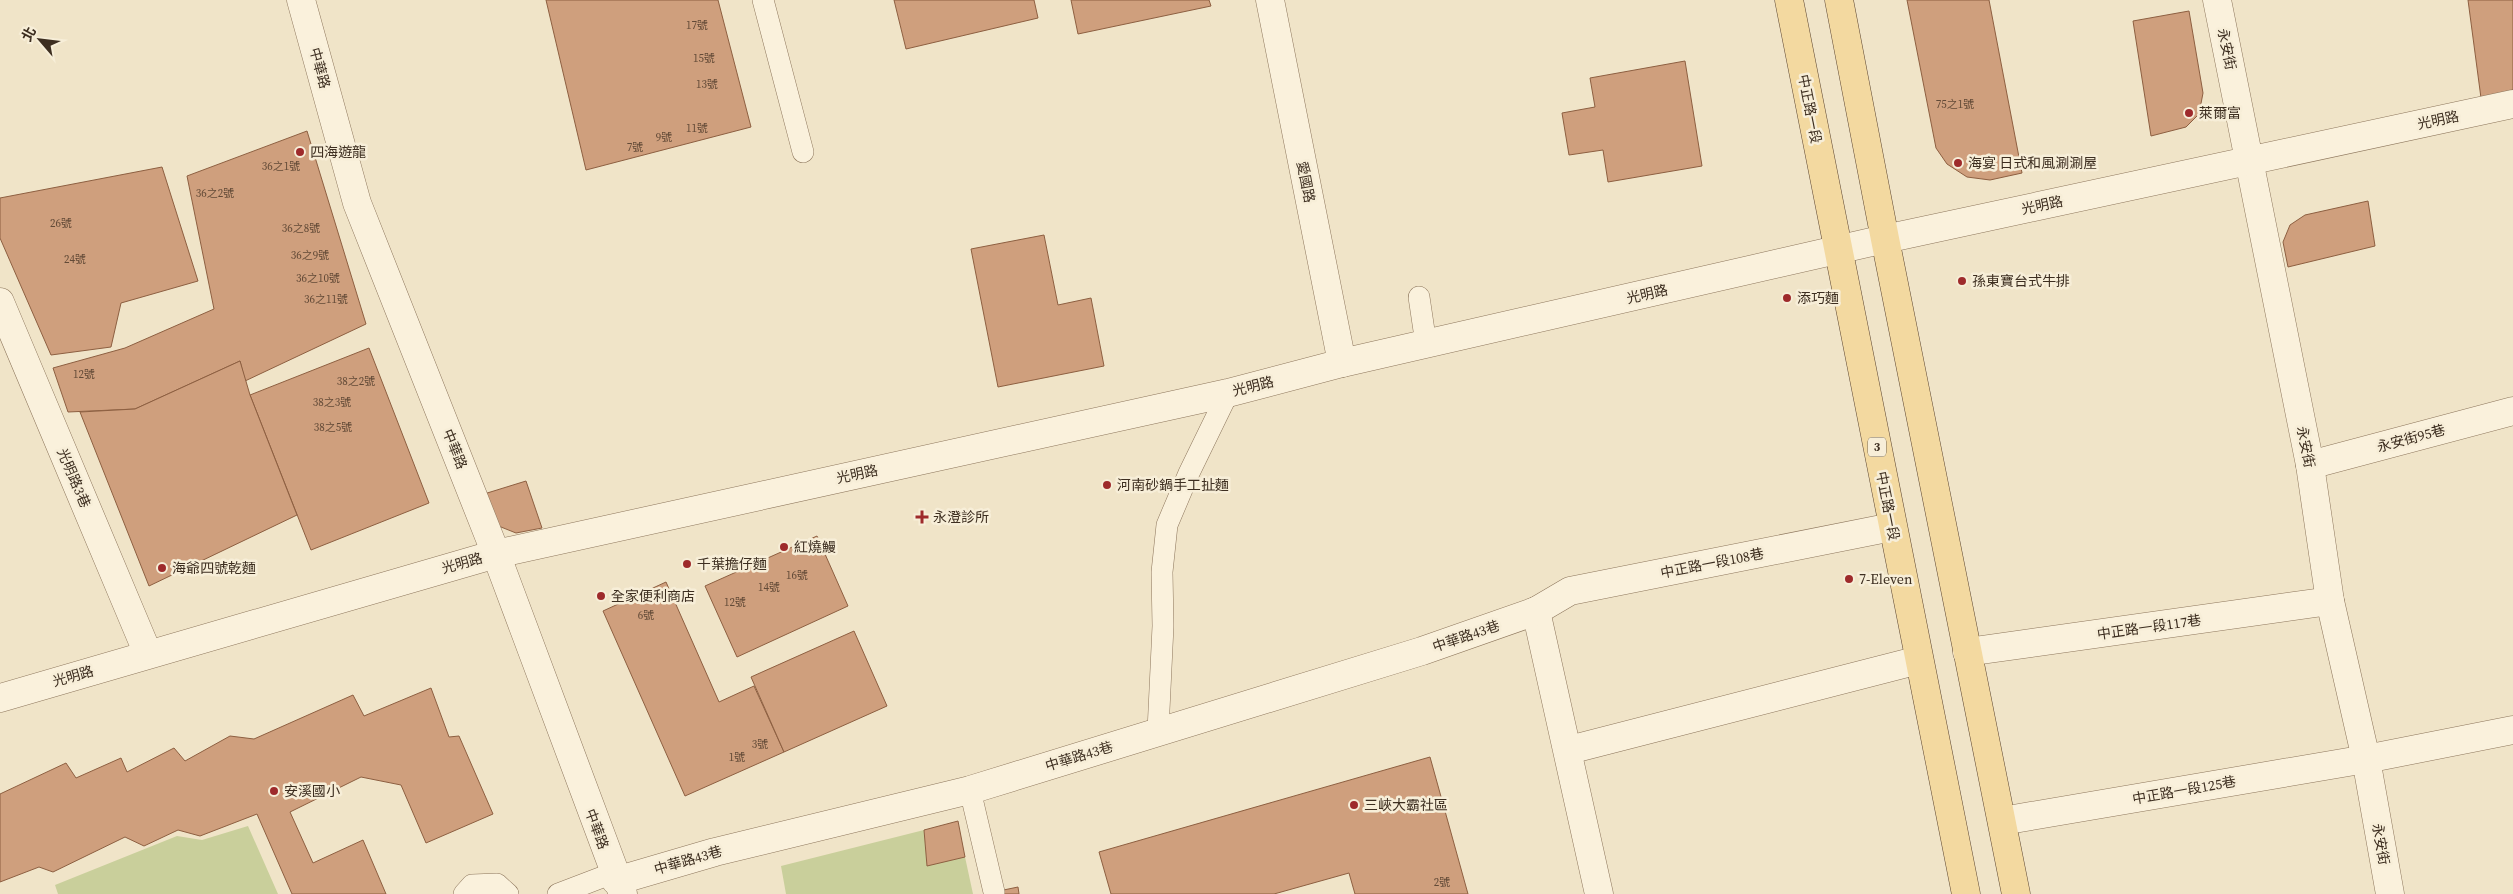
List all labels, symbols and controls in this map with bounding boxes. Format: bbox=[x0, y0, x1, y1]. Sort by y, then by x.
north arrow bbox=[15, 15, 65, 65]
house number: 17號 bbox=[686, 18, 708, 33]
text: 北 bbox=[16, 23, 41, 45]
street label: 永安街 bbox=[2213, 26, 2241, 72]
street label: 中華路 bbox=[305, 45, 335, 91]
house number: 15號 bbox=[693, 51, 715, 66]
street label: 中正路一段 bbox=[1794, 73, 1826, 145]
house number: 13號 bbox=[696, 77, 718, 92]
house number: 75之1號 bbox=[1936, 97, 1974, 112]
place label: 萊爾富 bbox=[2199, 103, 2241, 123]
street label: 光明路 bbox=[2415, 106, 2461, 134]
marker: 萊爾富 bbox=[2183, 107, 2195, 119]
house number: 11號 bbox=[686, 121, 708, 136]
house number: 9號 bbox=[656, 130, 672, 145]
house number: 7號 bbox=[627, 140, 643, 155]
place label: 四海遊龍 bbox=[310, 142, 366, 162]
marker: 四海遊龍 bbox=[294, 146, 306, 158]
place label: 海宴 日式和風涮涮屋 bbox=[1968, 153, 2097, 173]
marker: 海宴 日式和風涮涮屋 bbox=[1952, 157, 1964, 169]
house number: 36之1號 bbox=[262, 159, 300, 174]
street label: 愛國路 bbox=[1292, 159, 1320, 205]
house number: 36之2號 bbox=[196, 186, 234, 201]
street label: 光明路 bbox=[2019, 191, 2065, 219]
house number: 26號 bbox=[50, 216, 72, 231]
house number: 36之8號 bbox=[282, 221, 320, 236]
house number: 36之9號 bbox=[291, 248, 329, 263]
house number: 24號 bbox=[64, 252, 86, 267]
house number: 36之10號 bbox=[296, 271, 340, 286]
place label: 孫東寶台式牛排 bbox=[1972, 271, 2070, 291]
marker: 孫東寶台式牛排 bbox=[1956, 275, 1968, 287]
street label: 光明路 bbox=[1624, 280, 1670, 308]
place label: 添巧麵 bbox=[1797, 288, 1839, 308]
house number: 36之11號 bbox=[304, 292, 348, 307]
marker: 添巧麵 bbox=[1781, 292, 1793, 304]
house number: 12號 bbox=[73, 367, 95, 382]
street label: 光明路 bbox=[1230, 371, 1276, 401]
house number: 38之2號 bbox=[337, 374, 375, 389]
house number: 38之3號 bbox=[313, 395, 351, 410]
street label: 永安街95巷 bbox=[2375, 419, 2447, 457]
house number: 38之5號 bbox=[314, 420, 352, 435]
street label: 永安街 bbox=[2292, 424, 2320, 470]
street label: 中華路 bbox=[438, 426, 472, 472]
road number: 3 bbox=[1868, 438, 1886, 457]
street label: 光明路3巷 bbox=[52, 445, 96, 511]
street label: 光明路 bbox=[834, 460, 880, 488]
street label: 中正路一段 bbox=[1872, 470, 1904, 542]
place label: 河南砂鍋手工扯麵 bbox=[1117, 475, 1229, 495]
marker: 河南砂鍋手工扯麵 bbox=[1101, 479, 1113, 491]
place label: 永澄診所 bbox=[933, 507, 989, 527]
marker: 永澄診所 bbox=[915, 510, 929, 524]
place label: 紅燒鰻 bbox=[794, 537, 836, 557]
marker: 紅燒鰻 bbox=[778, 541, 790, 553]
street label: 中正路一段108巷 bbox=[1659, 543, 1765, 583]
street label: 光明路 bbox=[439, 548, 485, 578]
place label: 千葉擔仔麵 bbox=[697, 554, 767, 574]
place label: 海爺四號乾麵 bbox=[172, 558, 256, 578]
marker: 千葉擔仔麵 bbox=[681, 558, 693, 570]
marker: 海爺四號乾麵 bbox=[156, 562, 168, 574]
house number: 16號 bbox=[786, 568, 808, 583]
place label: 7-Eleven bbox=[1859, 569, 1913, 589]
marker: 7-Eleven bbox=[1843, 573, 1855, 585]
house number: 14號 bbox=[758, 580, 780, 595]
place label: 全家便利商店 bbox=[611, 586, 695, 606]
marker: 全家便利商店 bbox=[595, 590, 607, 602]
house number: 12號 bbox=[724, 595, 746, 610]
house number: 6號 bbox=[638, 608, 654, 623]
street label: 中正路一段117巷 bbox=[2096, 610, 2202, 644]
street label: 中華路43巷 bbox=[1430, 615, 1502, 657]
street label: 光明路 bbox=[50, 661, 96, 691]
street label: 中華路43巷 bbox=[1043, 736, 1115, 776]
house number: 3號 bbox=[752, 737, 768, 752]
house number: 1號 bbox=[729, 750, 745, 765]
street label: 中正路一段125巷 bbox=[2131, 771, 2237, 809]
place label: 安溪國小 bbox=[284, 781, 340, 801]
marker: 安溪國小 bbox=[268, 785, 280, 797]
place label: 三峽大霸社區 bbox=[1364, 795, 1448, 815]
marker: 三峽大霸社區 bbox=[1348, 799, 1360, 811]
street label: 中華路 bbox=[580, 806, 614, 852]
street label: 永安街 bbox=[2368, 822, 2394, 866]
street label: 中華路43巷 bbox=[652, 841, 724, 879]
house number: 2號 bbox=[1434, 875, 1450, 890]

